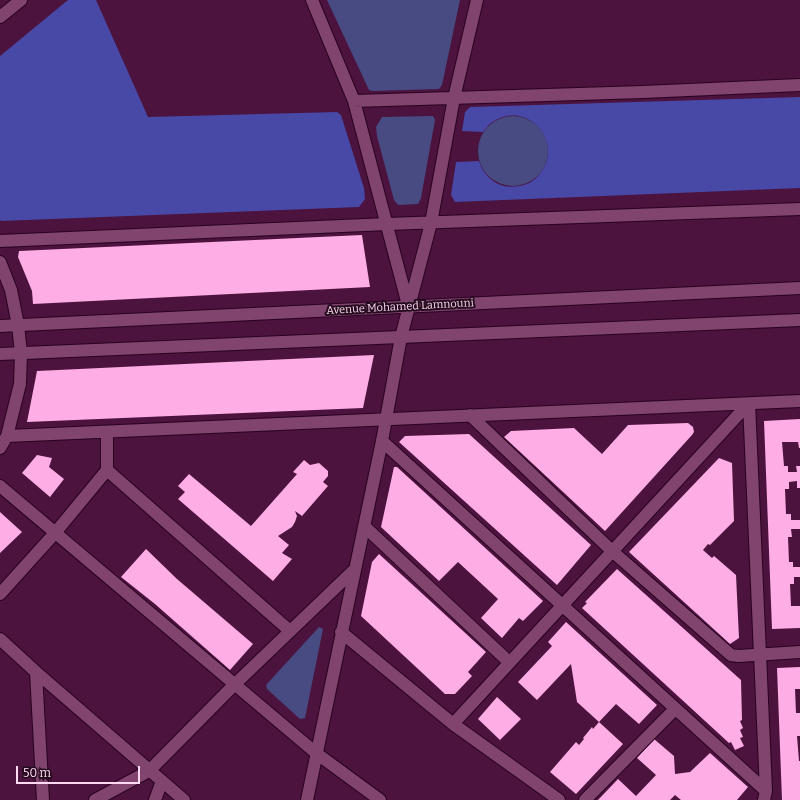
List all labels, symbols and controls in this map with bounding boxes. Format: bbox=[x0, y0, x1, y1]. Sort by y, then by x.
street label: Avenue Mohamed Lamnouni bbox=[326, 297, 474, 317]
scale bar bbox=[18, 758, 142, 784]
text: 50 m bbox=[23, 766, 51, 780]

